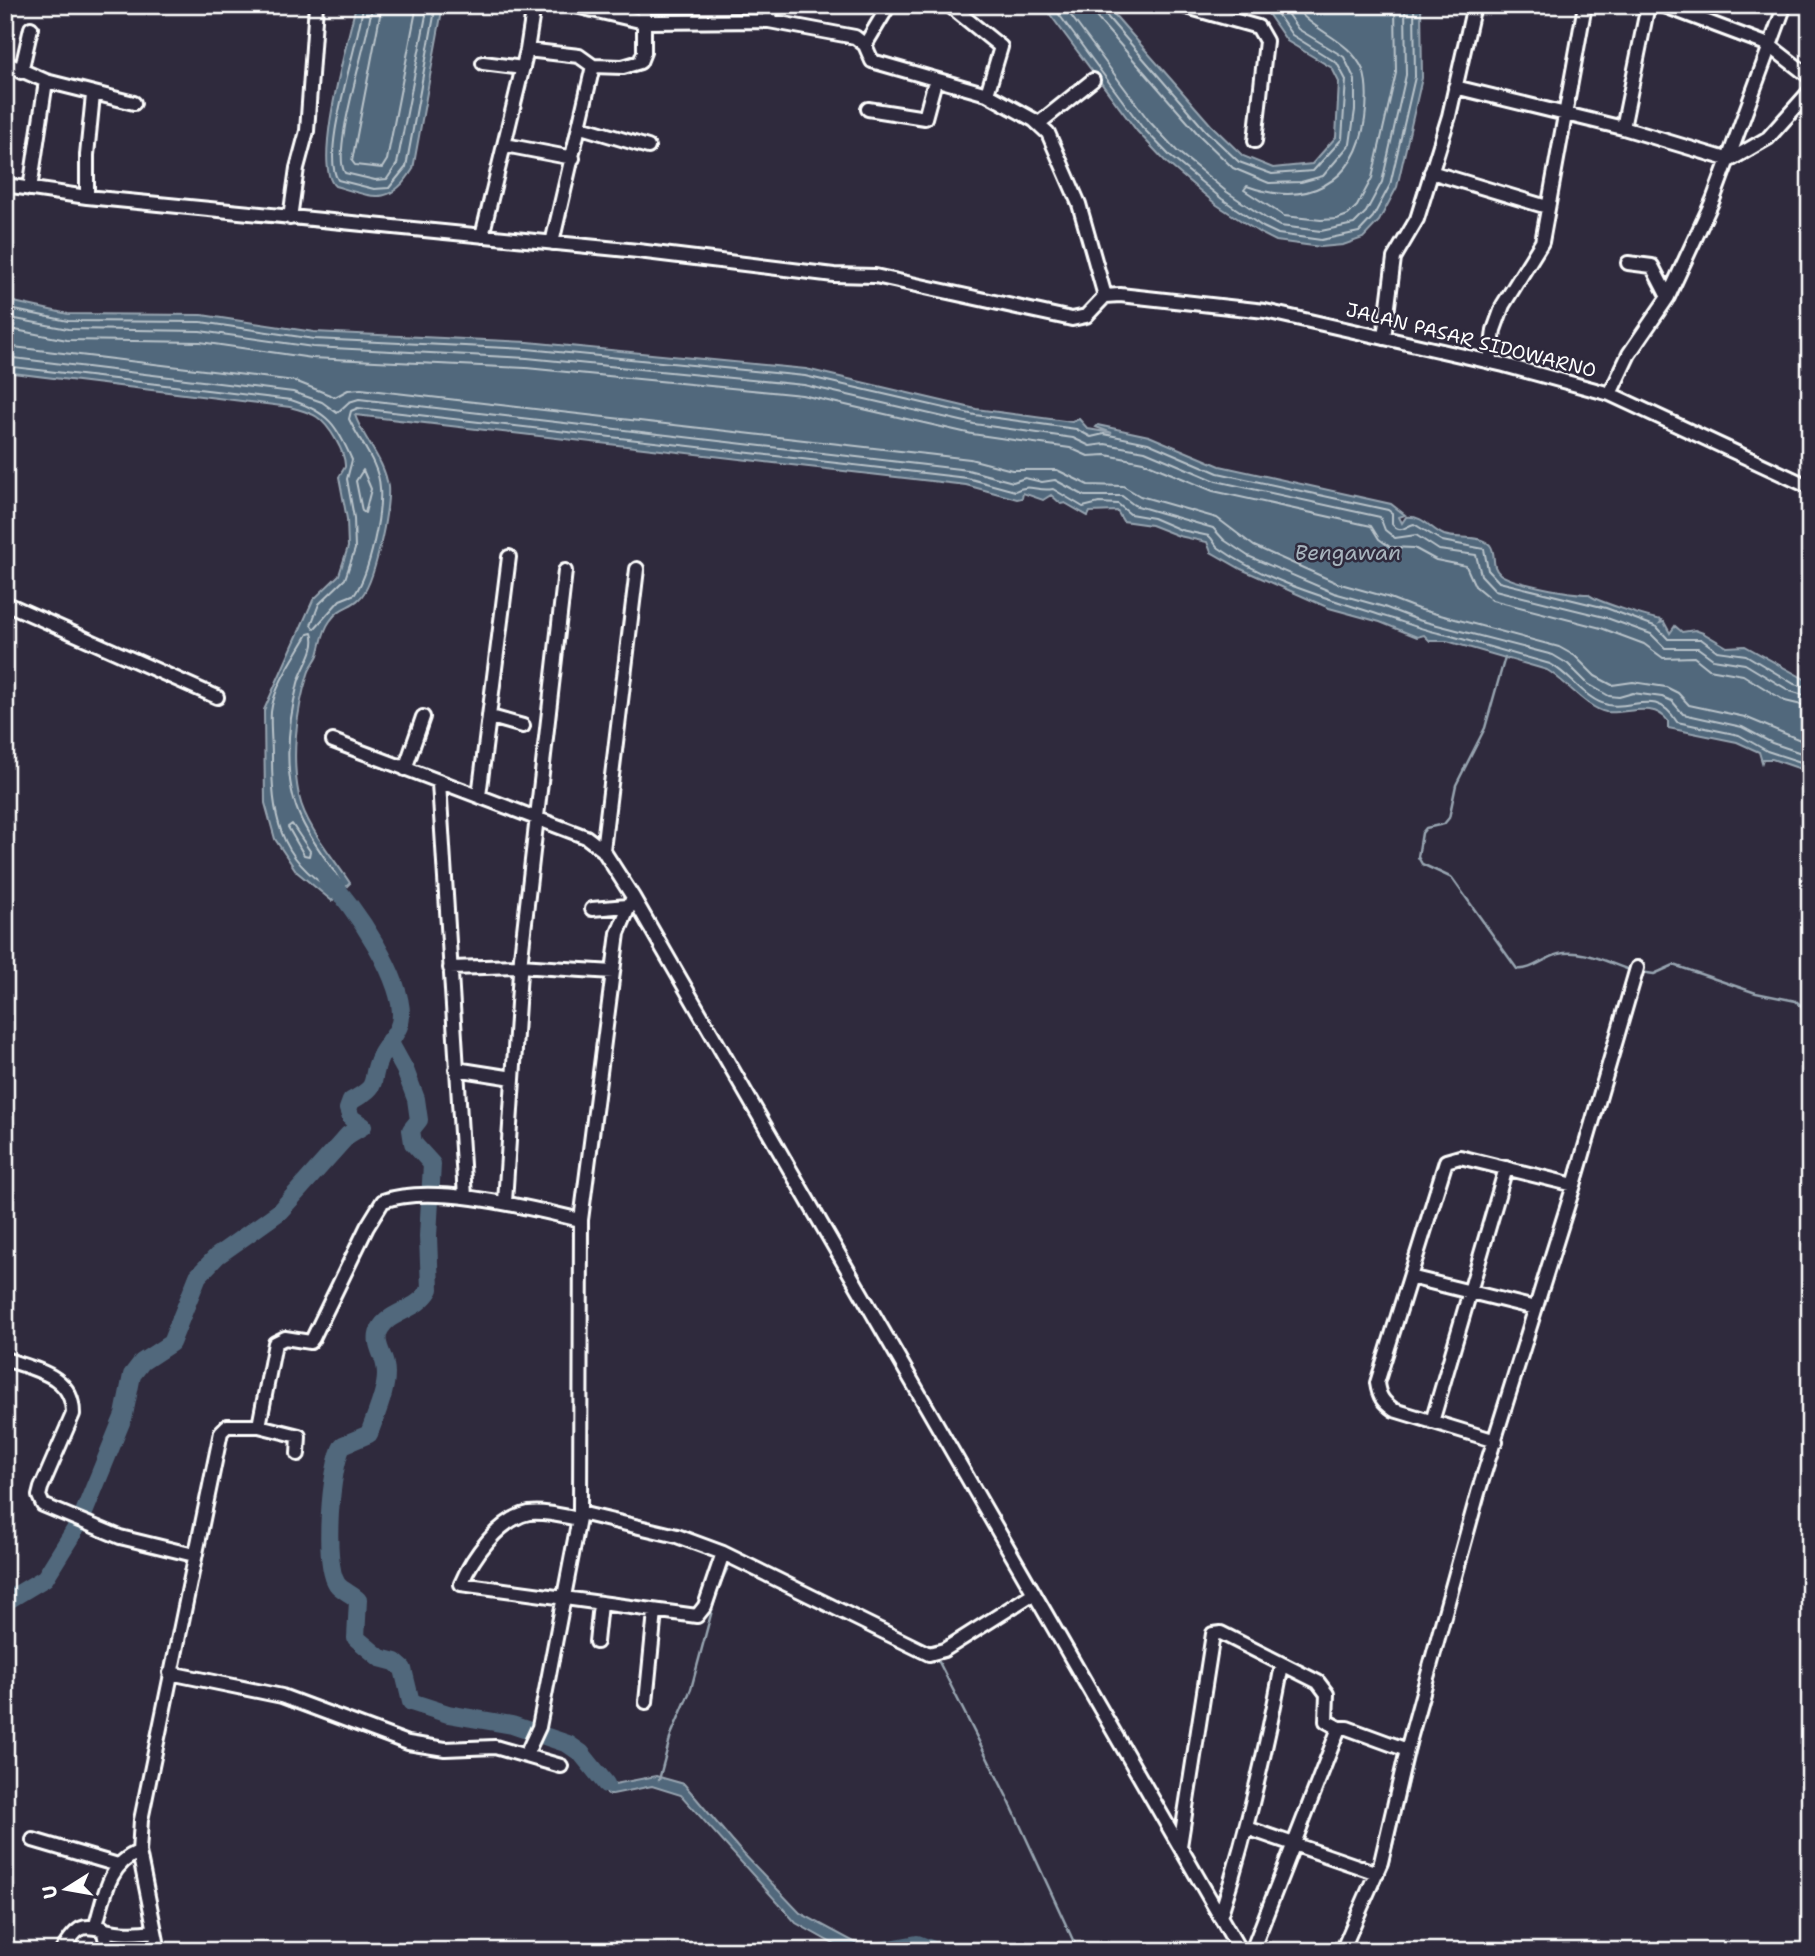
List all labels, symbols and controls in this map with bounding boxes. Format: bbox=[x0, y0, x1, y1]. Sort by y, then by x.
street label: JALAN PASAR SIDOWARNO bbox=[1343, 297, 1599, 383]
water label: Bengawan bbox=[1295, 539, 1401, 567]
north arrow bbox=[32, 1854, 102, 1924]
text: U bbox=[36, 1883, 63, 1901]

